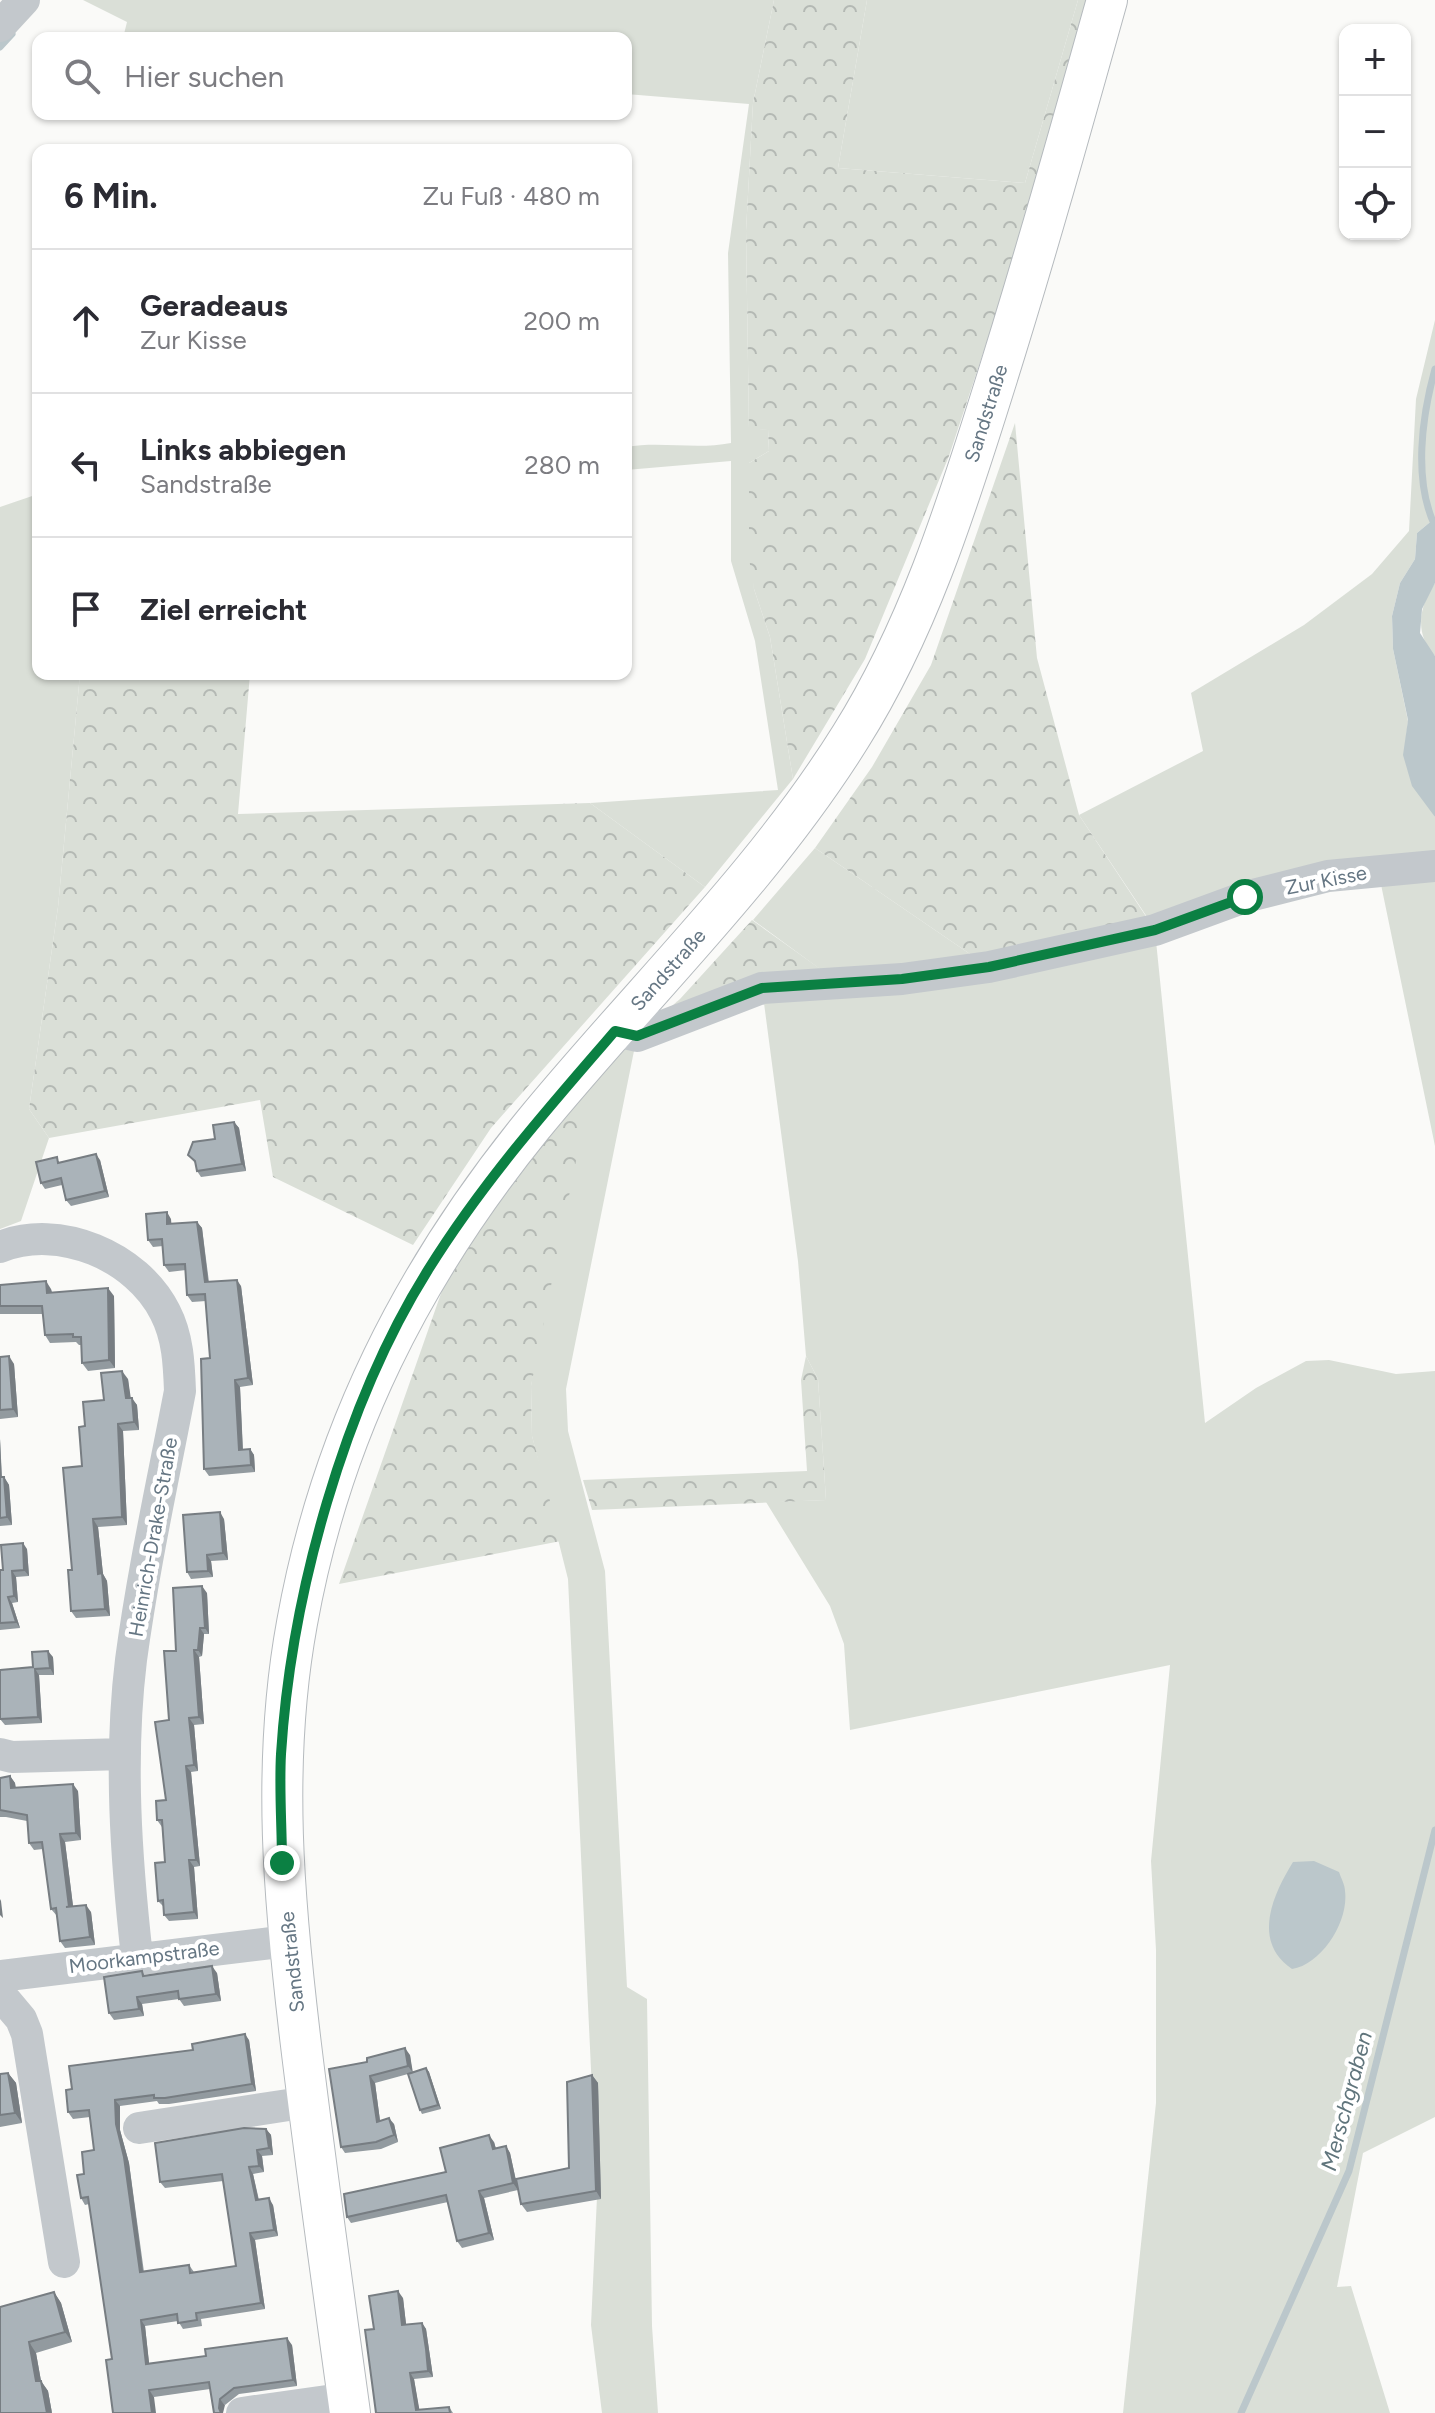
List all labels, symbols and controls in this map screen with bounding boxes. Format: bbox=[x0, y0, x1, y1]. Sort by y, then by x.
map controls bbox=[1339, 24, 1411, 240]
button: + bbox=[1339, 24, 1411, 96]
search box bbox=[32, 32, 632, 120]
icon: search bbox=[60, 54, 104, 98]
text: Hier suchen bbox=[124, 58, 284, 95]
button: − bbox=[1339, 96, 1411, 168]
button: locate bbox=[1339, 168, 1411, 240]
text: 6 Min. bbox=[64, 176, 158, 217]
text: Zu Fuß · 480 m bbox=[423, 180, 600, 212]
text: Geradeaus bbox=[140, 287, 288, 324]
icon: ahead bbox=[64, 299, 108, 343]
text: 200 m bbox=[524, 305, 600, 337]
text: Zur Kisse bbox=[140, 324, 247, 356]
street label: Sandstraße bbox=[959, 361, 1013, 465]
text: Links abbiegen bbox=[140, 431, 346, 468]
icon: left bbox=[64, 443, 108, 487]
text: 280 m bbox=[524, 449, 600, 481]
text: Sandstraße bbox=[140, 468, 272, 500]
icon: arrive bbox=[64, 587, 108, 631]
text: Ziel erreicht bbox=[140, 591, 307, 628]
street label: Zur Kisse bbox=[1283, 860, 1369, 900]
route start bbox=[1227, 879, 1263, 915]
street label: Sandstraße bbox=[625, 924, 711, 1016]
street label: Heinrich-Drake-Straße bbox=[124, 1435, 182, 1639]
route end bbox=[264, 1845, 300, 1881]
street label: Sandstraße bbox=[275, 1910, 309, 2014]
street label: Moorkampstraße bbox=[67, 1936, 221, 1978]
water label: Merschgraben bbox=[1315, 2028, 1378, 2174]

